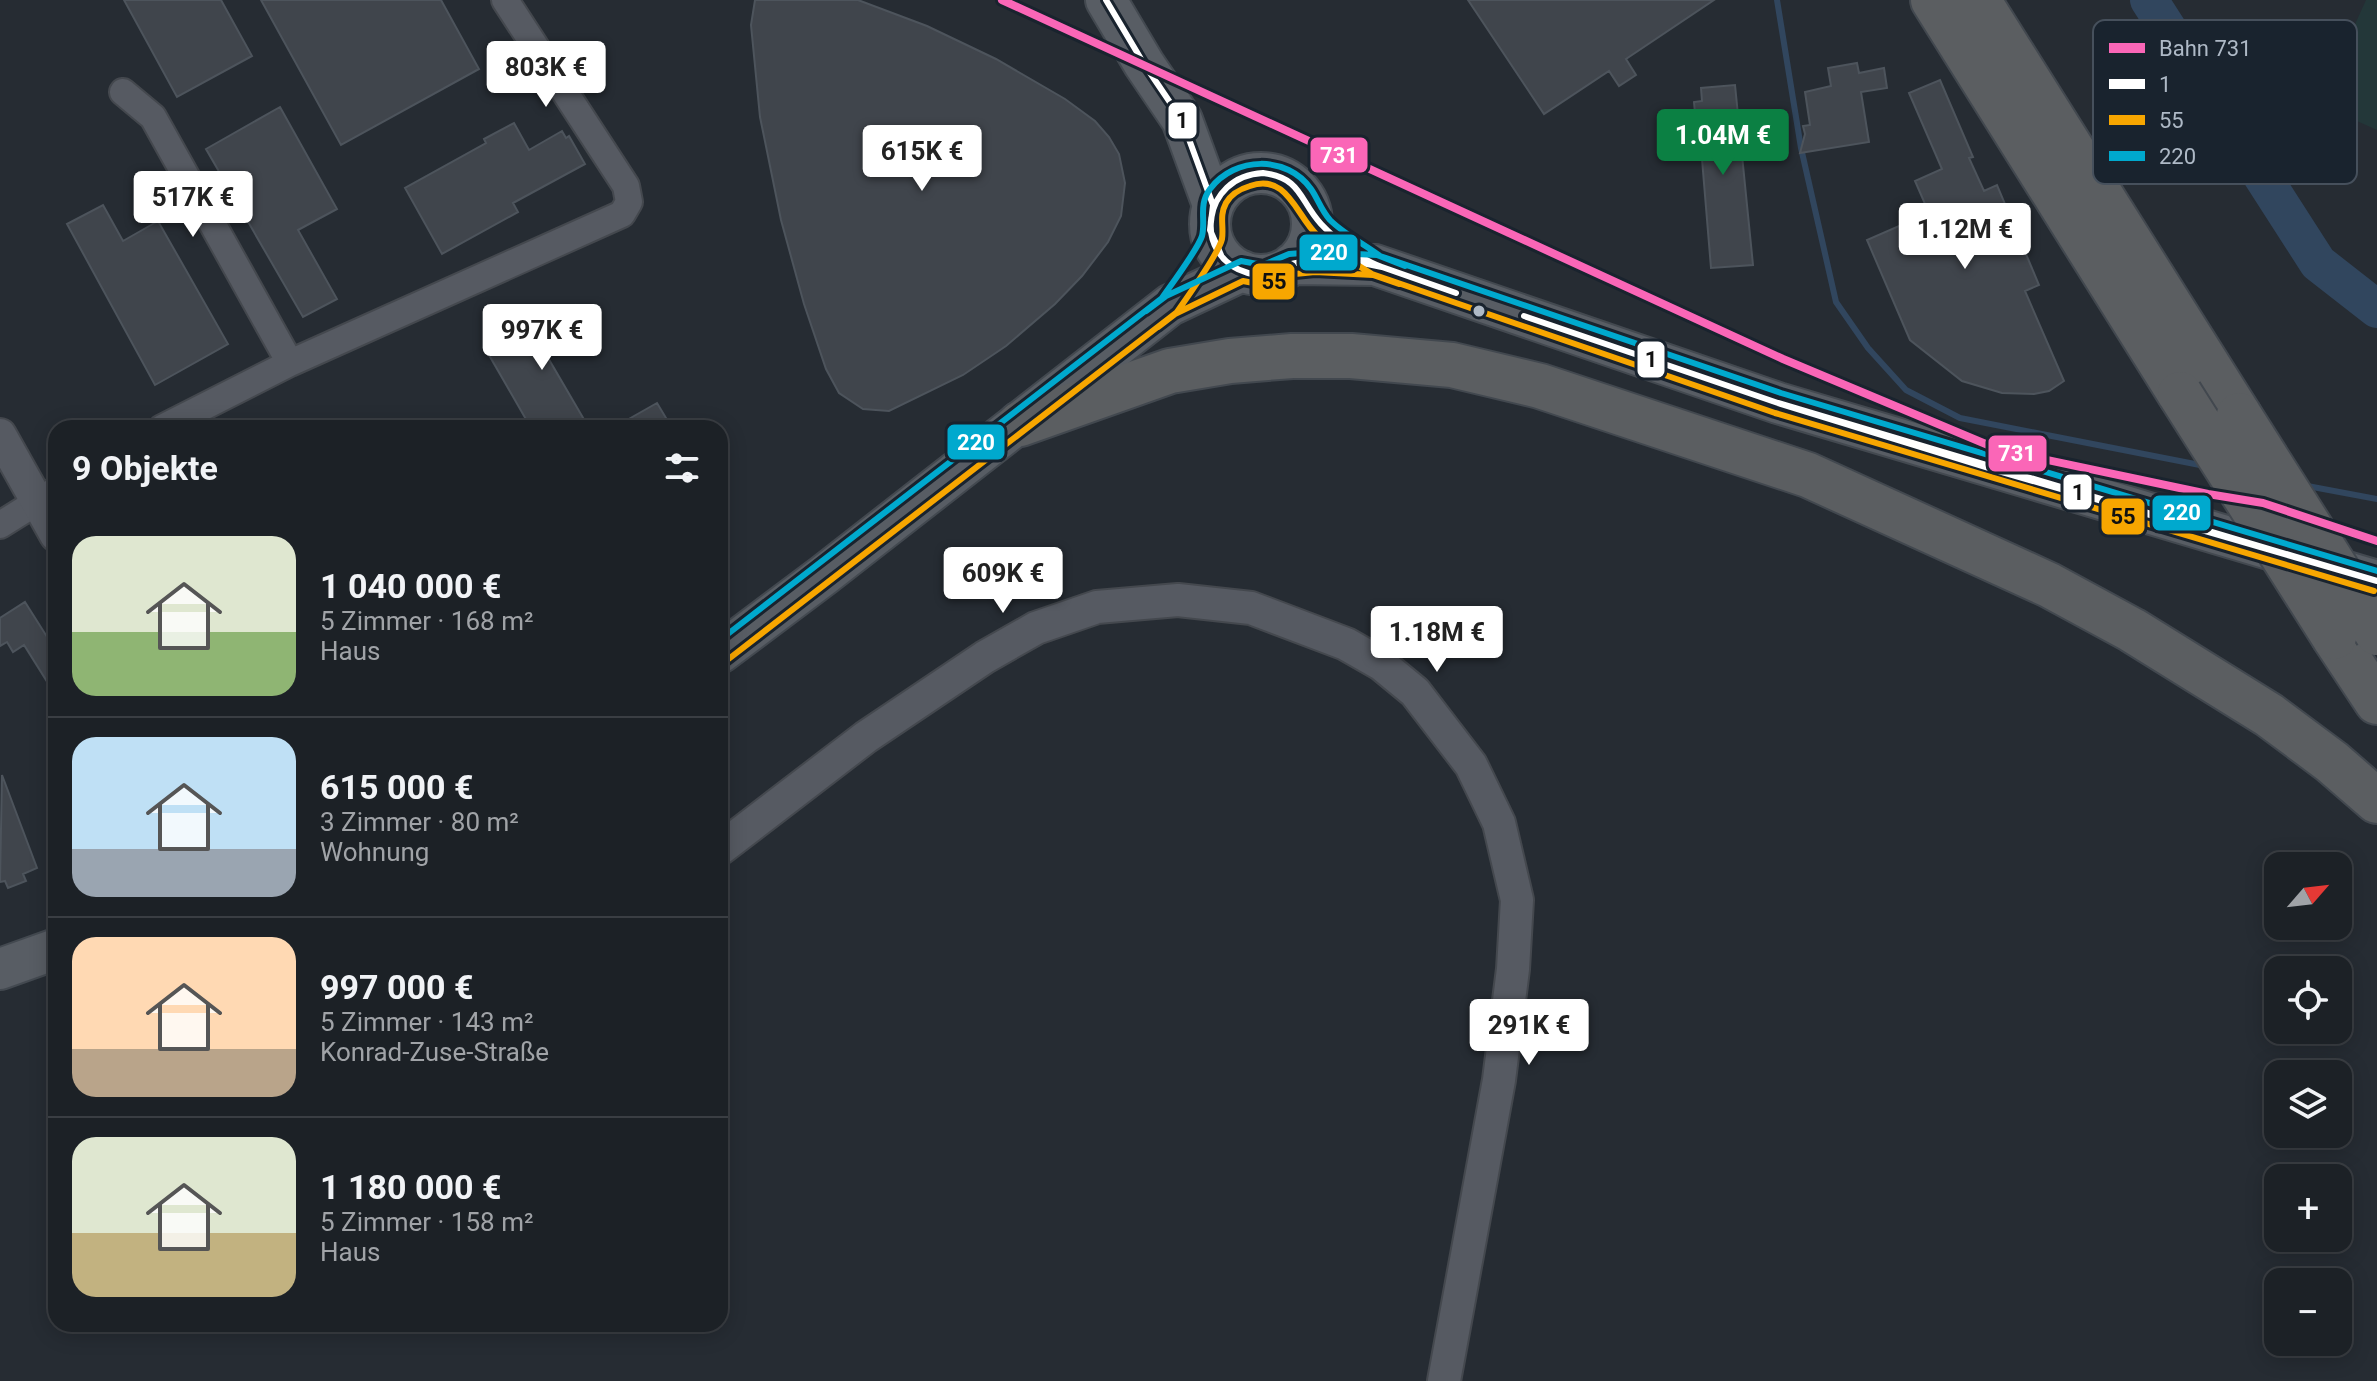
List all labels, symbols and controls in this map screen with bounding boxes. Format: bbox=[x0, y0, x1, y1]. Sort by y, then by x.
legend bbox=[2093, 20, 2357, 184]
text: Bahn 731 bbox=[2159, 36, 2252, 61]
pin: 803K € bbox=[481, 41, 611, 109]
text: 803K € bbox=[505, 52, 587, 82]
text: 1 bbox=[2159, 72, 2171, 97]
line badge: 1 bbox=[1167, 101, 1198, 140]
text: 1 bbox=[1176, 108, 1188, 133]
text: 55 bbox=[2159, 108, 2184, 133]
pin: 1.04M € bbox=[1649, 109, 1797, 177]
text: 1.04M € bbox=[1675, 120, 1771, 150]
pin: 615K € bbox=[857, 125, 987, 193]
text: 615K € bbox=[881, 136, 963, 166]
line badge: 731 bbox=[1309, 136, 1369, 174]
text: 731 bbox=[1320, 143, 1358, 168]
text: 220 bbox=[2159, 144, 2196, 169]
pin: 517K € bbox=[128, 171, 258, 239]
text: 517K € bbox=[152, 182, 234, 212]
pin: 1.12M € bbox=[1891, 203, 2039, 271]
text: 1.12M € bbox=[1917, 214, 2013, 244]
line badge: 220 bbox=[1298, 233, 1359, 272]
text: 220 bbox=[1310, 240, 1348, 265]
line badge: 55 bbox=[1251, 262, 1296, 301]
text: 55 bbox=[1261, 269, 1287, 294]
unlabelled marker bbox=[1471, 303, 1487, 319]
pin: 997K € bbox=[477, 304, 607, 372]
text: 997K € bbox=[501, 315, 583, 345]
line badge: 1 bbox=[1636, 340, 1666, 379]
text: 1 bbox=[1645, 347, 1657, 372]
line badge: 220 bbox=[946, 423, 1006, 461]
text: 220 bbox=[957, 430, 995, 455]
line badge: 731 bbox=[1987, 434, 2048, 473]
text: 731 bbox=[1998, 441, 2036, 466]
icon: filters bbox=[660, 446, 704, 490]
text: 9 Objekte bbox=[72, 448, 218, 488]
line badge: 1 bbox=[2062, 473, 2093, 511]
text: 1 bbox=[2072, 480, 2084, 505]
line badge: 220 bbox=[2151, 494, 2212, 532]
line badge: 55 bbox=[2100, 497, 2146, 536]
text: 220 bbox=[2163, 500, 2201, 525]
text: 55 bbox=[2110, 504, 2136, 529]
pin: 609K € bbox=[938, 547, 1068, 615]
text: 609K € bbox=[962, 558, 1044, 588]
text: 1 040 000 € bbox=[320, 566, 501, 606]
icon: home bbox=[136, 568, 232, 664]
text: 5 Zimmer · 168 m² bbox=[320, 606, 533, 636]
pin: 1.18M € bbox=[1363, 606, 1511, 674]
text: 1.18M € bbox=[1389, 617, 1485, 647]
text: Haus bbox=[320, 636, 380, 666]
text: 615 000 € bbox=[320, 767, 473, 807]
icon: home bbox=[136, 769, 232, 865]
text: 3 Zimmer · 80 m² bbox=[320, 807, 519, 837]
text: Wohnung bbox=[320, 837, 429, 867]
north arrow bbox=[2264, 852, 2352, 940]
map controls bbox=[2264, 852, 2352, 1356]
button: locate bbox=[2264, 956, 2352, 1044]
text: 997 000 € bbox=[320, 967, 473, 1007]
icon: home bbox=[136, 969, 232, 1065]
pin: 291K € bbox=[1464, 999, 1594, 1067]
text: 5 Zimmer · 143 m² bbox=[320, 1007, 533, 1037]
text: 291K € bbox=[1488, 1010, 1570, 1040]
text: Konrad-Zuse-Straße bbox=[320, 1037, 549, 1067]
button: layers bbox=[2264, 1060, 2352, 1148]
button: + bbox=[2264, 1164, 2352, 1252]
text: 1 180 000 € bbox=[320, 1167, 501, 1207]
icon: home bbox=[136, 1169, 232, 1265]
text: 5 Zimmer · 158 m² bbox=[320, 1207, 533, 1237]
text: Haus bbox=[320, 1237, 380, 1267]
button: − bbox=[2264, 1268, 2352, 1356]

